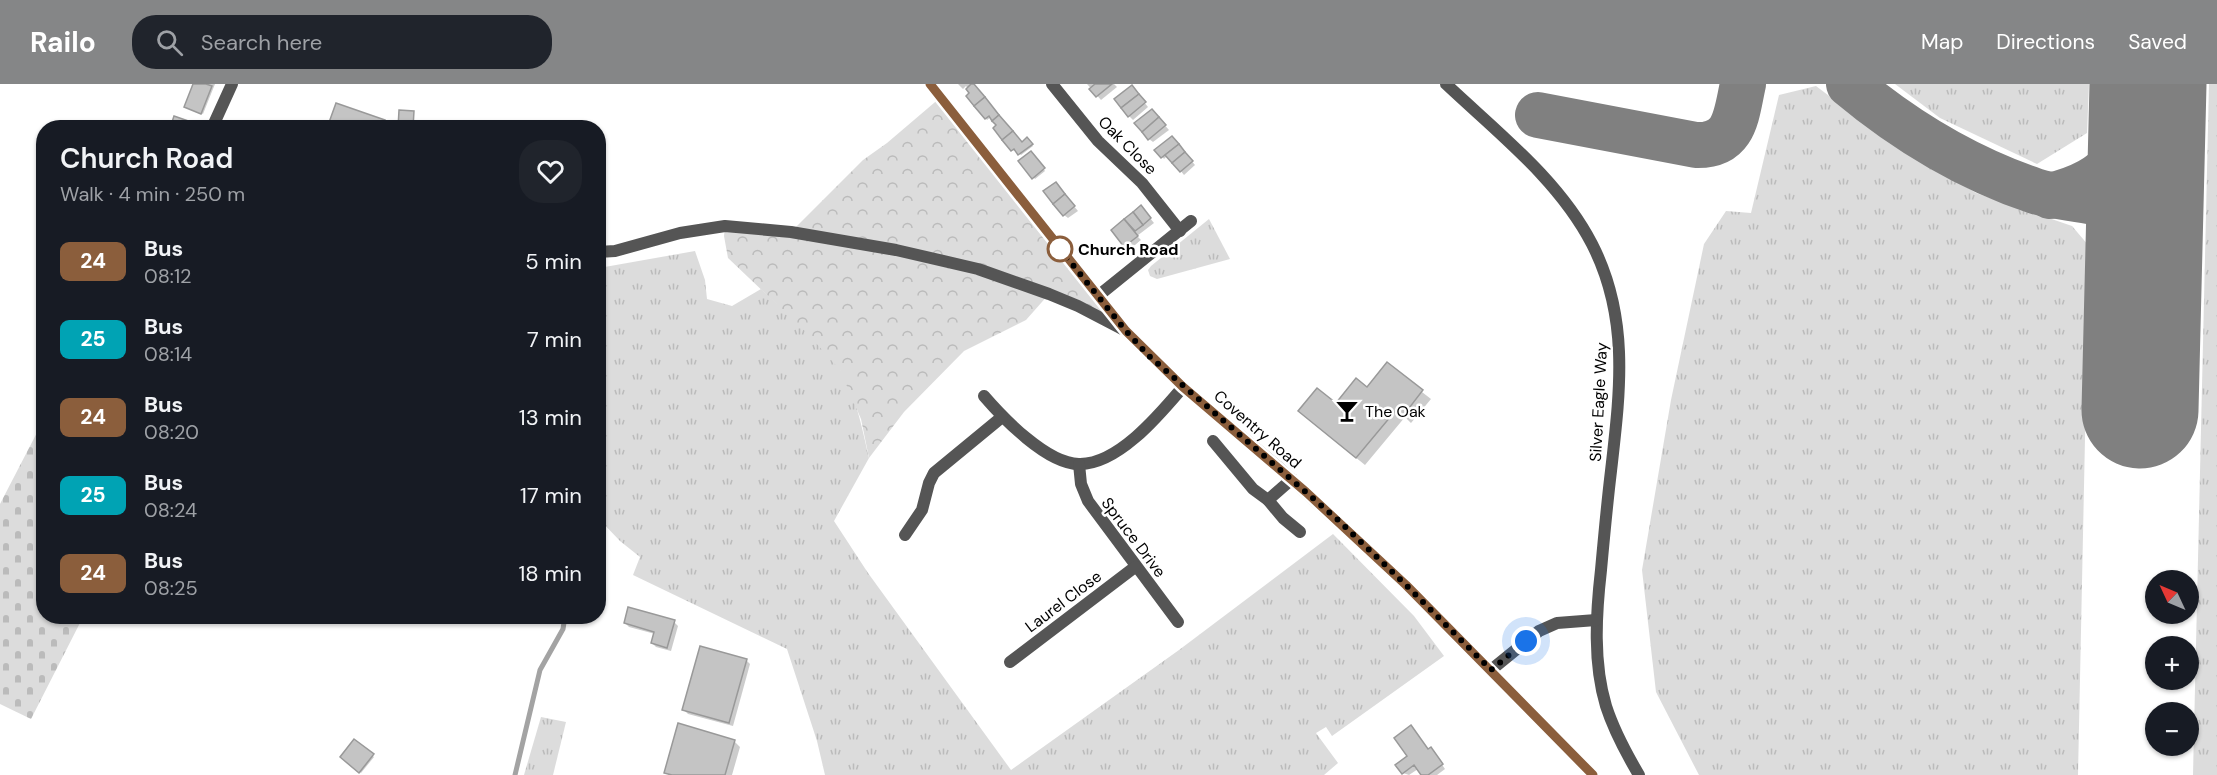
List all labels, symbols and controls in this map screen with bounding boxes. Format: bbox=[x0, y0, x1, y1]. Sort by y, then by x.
search box bbox=[132, 15, 552, 69]
text: Railo bbox=[30, 24, 96, 61]
icon: search bbox=[153, 26, 186, 59]
text: Search here bbox=[201, 28, 322, 57]
text: Map bbox=[1921, 28, 1963, 56]
text: Directions bbox=[1996, 28, 2095, 56]
text: Saved bbox=[2128, 28, 2187, 56]
street label: Oak Close bbox=[1094, 111, 1162, 179]
text: Church Road bbox=[60, 140, 233, 177]
button: heart bbox=[519, 140, 582, 203]
text: Walk · 4 min · 250 m bbox=[60, 181, 245, 207]
text: Bus bbox=[144, 234, 183, 263]
marker: Church Road bbox=[1047, 236, 1073, 262]
place label: Church Road bbox=[1078, 239, 1179, 260]
text: 24 bbox=[80, 247, 106, 275]
text: 5 min bbox=[525, 247, 582, 276]
text: 08:12 bbox=[144, 263, 192, 289]
text: Bus bbox=[144, 312, 183, 341]
text: 25 bbox=[80, 325, 106, 353]
text: 7 min bbox=[527, 325, 582, 354]
text: 08:14 bbox=[144, 341, 192, 367]
street label: Silver Eagle Way bbox=[1585, 342, 1612, 462]
street label: Coventry Road bbox=[1209, 386, 1306, 473]
text: Bus bbox=[144, 390, 183, 419]
bar icon: The Oak bbox=[1334, 398, 1360, 424]
place label: The Oak bbox=[1365, 401, 1426, 422]
text: 24 bbox=[80, 403, 106, 431]
text: 13 min bbox=[519, 403, 582, 432]
text: 08:20 bbox=[144, 419, 199, 445]
text: Bus bbox=[144, 468, 183, 497]
text: 25 bbox=[80, 481, 106, 509]
text: 17 min bbox=[520, 481, 582, 510]
street label: Spruce Drive bbox=[1097, 493, 1171, 581]
text: 08:24 bbox=[144, 497, 197, 523]
text: Bus bbox=[144, 546, 183, 575]
text: 24 bbox=[80, 559, 106, 587]
text: 18 min bbox=[518, 559, 582, 588]
street label: Laurel Close bbox=[1021, 566, 1106, 637]
north arrow bbox=[2145, 570, 2199, 624]
map controls bbox=[2145, 570, 2199, 756]
text: 08:25 bbox=[144, 575, 198, 601]
your location bbox=[1511, 626, 1541, 656]
button: + bbox=[2145, 636, 2199, 690]
button: − bbox=[2145, 702, 2199, 756]

